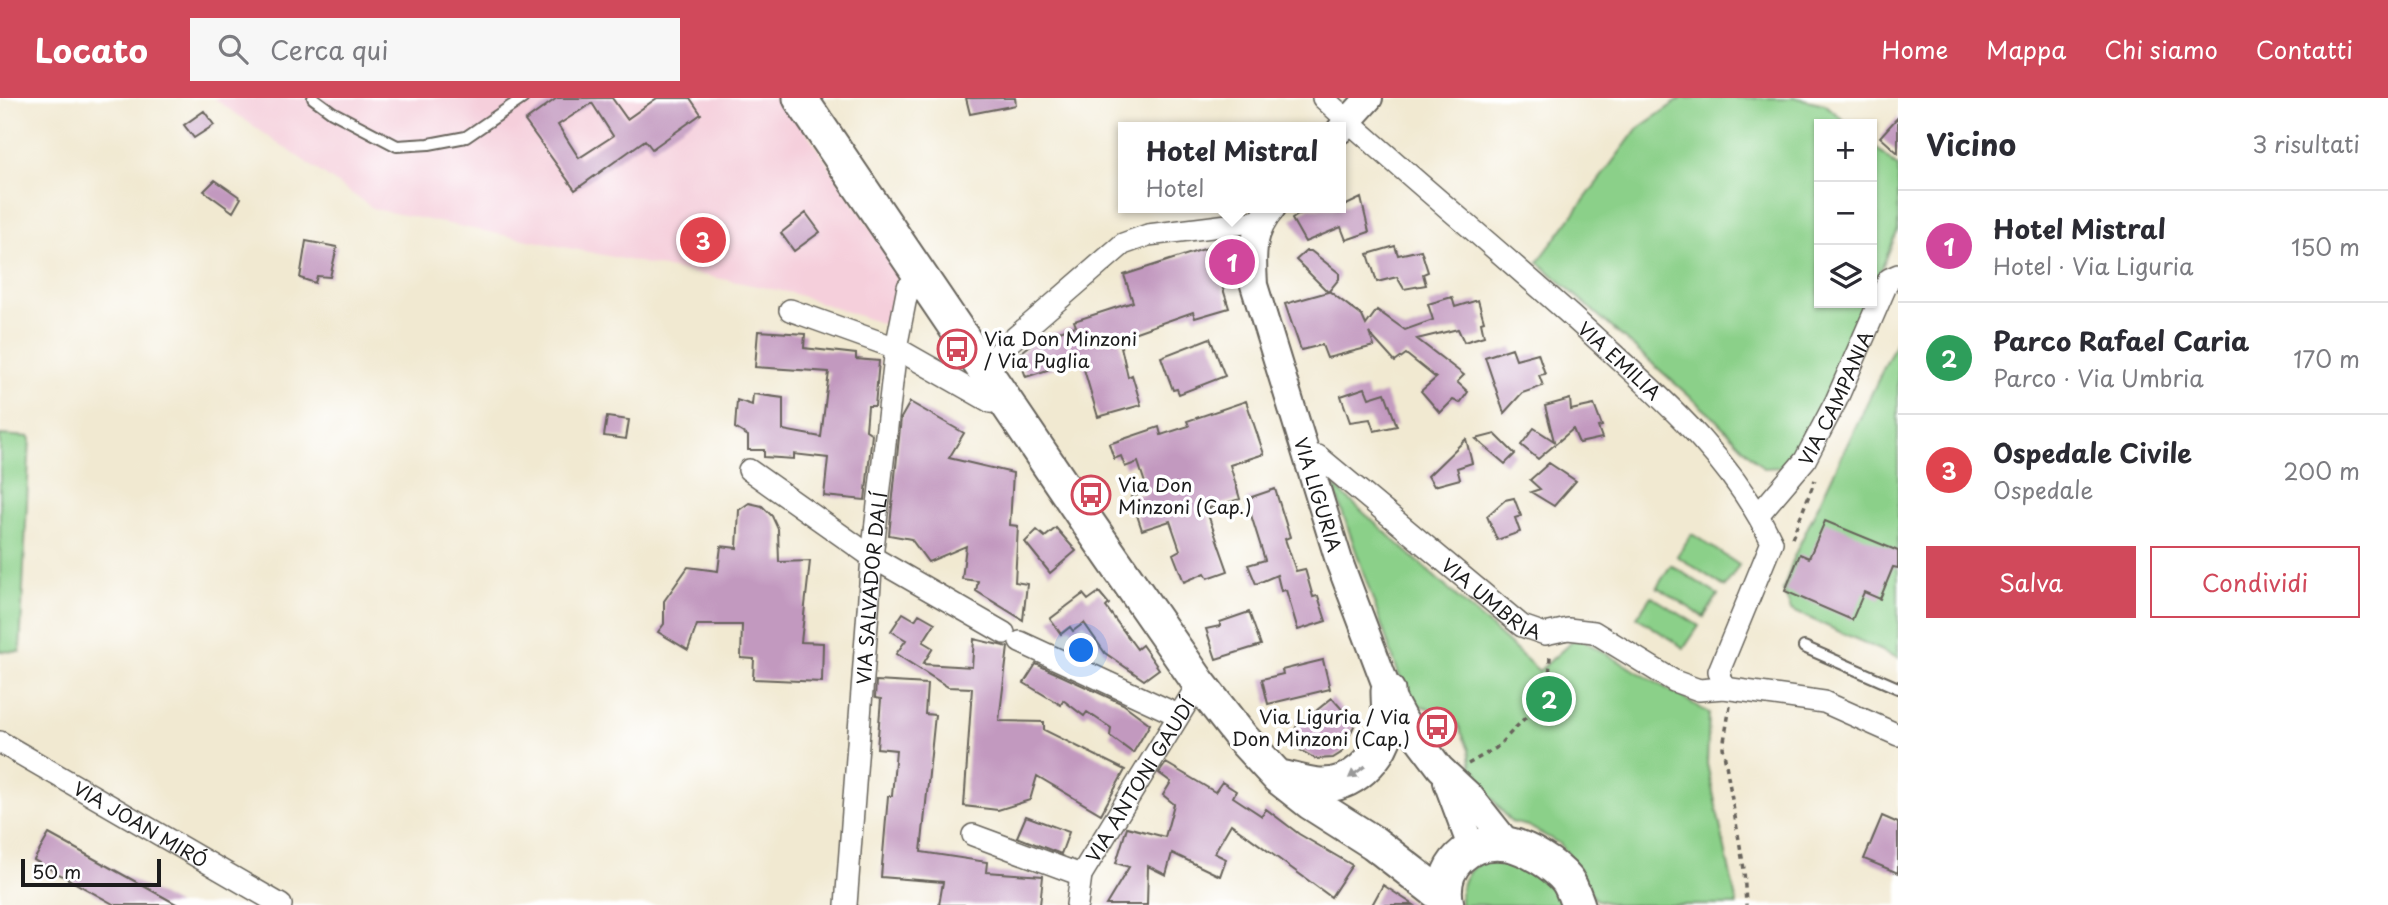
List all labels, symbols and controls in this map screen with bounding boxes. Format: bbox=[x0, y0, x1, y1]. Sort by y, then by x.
search box bbox=[190, 18, 680, 81]
text: Locato bbox=[35, 24, 148, 74]
icon: search bbox=[214, 30, 252, 68]
text: Cerca qui bbox=[270, 30, 389, 69]
text: Home bbox=[1882, 31, 1948, 67]
text: Mappa bbox=[1986, 31, 2066, 67]
text: Chi siamo bbox=[2104, 31, 2218, 67]
text: Contatti bbox=[2256, 31, 2353, 67]
map controls bbox=[1814, 119, 1877, 308]
button: + bbox=[1814, 119, 1877, 182]
text: Vicino bbox=[1926, 121, 2016, 166]
popup bbox=[1118, 122, 1346, 213]
text: 3 risultati bbox=[2252, 126, 2360, 161]
text: Hotel Mistral bbox=[1146, 131, 1318, 170]
text: Hotel bbox=[1146, 170, 1204, 205]
button: − bbox=[1814, 182, 1877, 245]
text: Hotel Mistral bbox=[1993, 209, 2166, 248]
pin: 3 bbox=[680, 214, 726, 266]
text: 1 bbox=[1944, 229, 1955, 264]
text: 150 m bbox=[2291, 229, 2360, 264]
pin: 1 bbox=[1209, 236, 1255, 288]
button: layers bbox=[1814, 245, 1877, 308]
text: Hotel · Via Liguria bbox=[1993, 248, 2194, 283]
street label: VIA EMILIA bbox=[1572, 314, 1668, 406]
text: Parco Rafael Caria bbox=[1993, 321, 2249, 360]
place label: Via Don Minzoni / Via Puglia bbox=[984, 324, 1137, 374]
street label: VIA CAMPANIA bbox=[1791, 326, 1879, 470]
bus stop icon: Via Don Minzoni / Via Puglia bbox=[936, 328, 978, 370]
text: 2 bbox=[1941, 341, 1957, 376]
text: 170 m bbox=[2293, 341, 2360, 376]
text: Parco · Via Umbria bbox=[1993, 360, 2204, 395]
text: Ospedale Civile bbox=[1993, 433, 2192, 472]
street label: VIA LIGURIA bbox=[1288, 434, 1349, 555]
text: 3 bbox=[1941, 453, 1957, 488]
text: 200 m bbox=[2283, 453, 2360, 488]
place label: Via Don Minzoni (Cap.) bbox=[1118, 470, 1252, 520]
text: Ospedale bbox=[1993, 472, 2093, 507]
bus stop icon: Via Don Minzoni (Cap.) bbox=[1070, 474, 1112, 516]
street label: VIA SALVADOR DALÍ bbox=[849, 490, 893, 685]
button: Salva bbox=[1926, 546, 2136, 618]
button: Condividi bbox=[2150, 546, 2360, 618]
street label: VIA UMBRIA bbox=[1436, 551, 1545, 646]
your location bbox=[1064, 633, 1098, 667]
pin: 2 bbox=[1526, 673, 1572, 725]
street label: VIA ANTONI GAUDÍ bbox=[1078, 692, 1201, 867]
place label: Via Liguria / Via Don Minzoni (Cap.) bbox=[1232, 702, 1410, 752]
bus stop icon: Via Liguria / Via Don Minzoni (Cap.) bbox=[1416, 706, 1458, 748]
one-way arrow bbox=[1347, 765, 1366, 779]
street label: VIA JOAN MIRÓ bbox=[69, 774, 213, 874]
scale bar bbox=[21, 856, 161, 888]
text: 50 m bbox=[32, 857, 81, 885]

